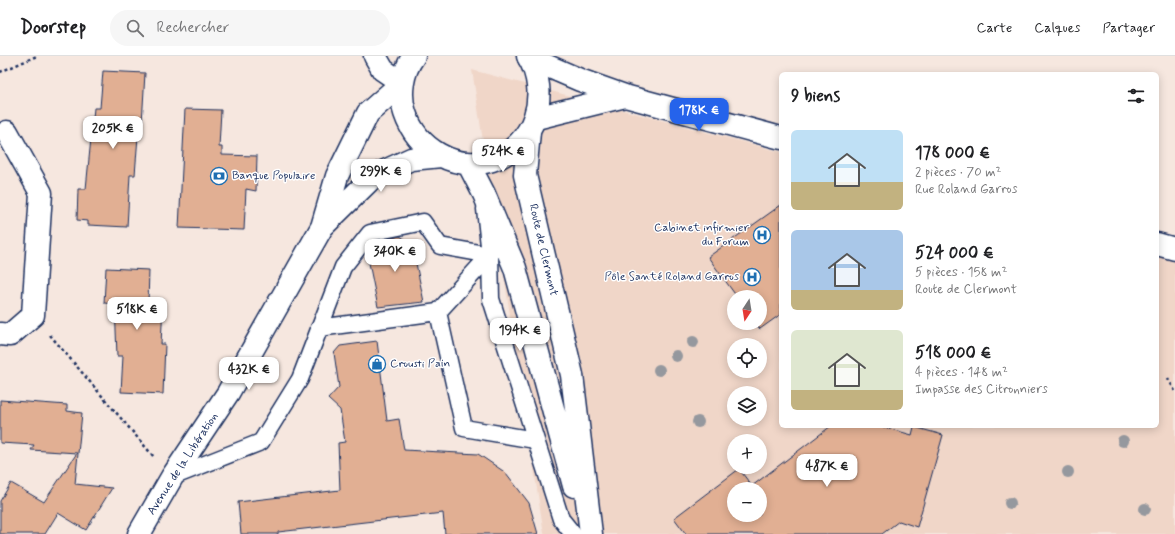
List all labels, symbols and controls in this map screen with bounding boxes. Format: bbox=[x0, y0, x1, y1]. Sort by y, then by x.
search box bbox=[110, 10, 390, 46]
text: Doorstep bbox=[20, 15, 86, 40]
icon: search bbox=[124, 17, 146, 39]
text: Rechercher bbox=[156, 18, 229, 38]
text: Carte bbox=[976, 19, 1012, 37]
text: Calques bbox=[1034, 19, 1080, 37]
text: Partager bbox=[1102, 19, 1155, 37]
text: 9 biens bbox=[791, 85, 840, 107]
icon: filters bbox=[1125, 85, 1147, 107]
pin: 178K € bbox=[666, 98, 732, 132]
text: 178K € bbox=[679, 102, 719, 119]
pin: 205K € bbox=[80, 116, 146, 150]
text: 205K € bbox=[92, 120, 134, 137]
pin: 524K € bbox=[470, 139, 536, 173]
text: 178 000 € bbox=[915, 142, 990, 164]
text: 524K € bbox=[481, 143, 525, 160]
icon: home bbox=[823, 146, 871, 194]
pin: 299K € bbox=[348, 159, 414, 193]
text: 299K € bbox=[360, 163, 402, 180]
text: 2 pièces · 70 m² bbox=[915, 164, 1001, 181]
bank icon: Banque Populaire bbox=[209, 166, 229, 186]
place label: Banque Populaire bbox=[232, 168, 315, 184]
text: Rue Roland Garros bbox=[915, 181, 1017, 198]
street label: Route de Clermont bbox=[525, 202, 561, 298]
place label: Cabinet infirmier du Forum bbox=[654, 220, 749, 250]
hospital icon: Cabinet infirmier du Forum bbox=[752, 225, 772, 245]
pin: 340K € bbox=[362, 239, 428, 273]
text: 524 000 € bbox=[915, 242, 994, 264]
text: 340K € bbox=[374, 243, 416, 260]
icon: home bbox=[823, 246, 871, 294]
text: 5 pièces · 158 m² bbox=[915, 264, 1007, 281]
hospital icon: Pôle Santé Roland Garros bbox=[742, 267, 762, 287]
place label: Pôle Santé Roland Garros bbox=[604, 269, 740, 285]
text: Route de Clermont bbox=[915, 281, 1017, 298]
north arrow bbox=[727, 290, 767, 330]
map controls bbox=[727, 290, 767, 522]
pin: 518K € bbox=[104, 297, 170, 331]
text: 518K € bbox=[116, 301, 158, 318]
pin: 194K € bbox=[487, 318, 553, 352]
text: 194K € bbox=[499, 322, 541, 339]
button: locate bbox=[727, 338, 767, 378]
text: 518 000 € bbox=[915, 342, 991, 364]
icon: home bbox=[823, 346, 871, 394]
shop icon: Crousti Pain bbox=[367, 354, 387, 374]
place label: Crousti Pain bbox=[390, 356, 450, 372]
pin: 432K € bbox=[216, 357, 282, 391]
text: 432K € bbox=[228, 361, 270, 378]
text: 4 pièces · 148 m² bbox=[915, 364, 1008, 381]
text: Impasse des Citronniers bbox=[915, 381, 1048, 398]
button: layers bbox=[727, 386, 767, 426]
street label: Avenue de la Libération bbox=[144, 410, 222, 518]
button: + bbox=[727, 434, 767, 474]
pin: 487K € bbox=[794, 454, 860, 488]
text: 487K € bbox=[805, 458, 849, 475]
button: − bbox=[727, 482, 767, 522]

